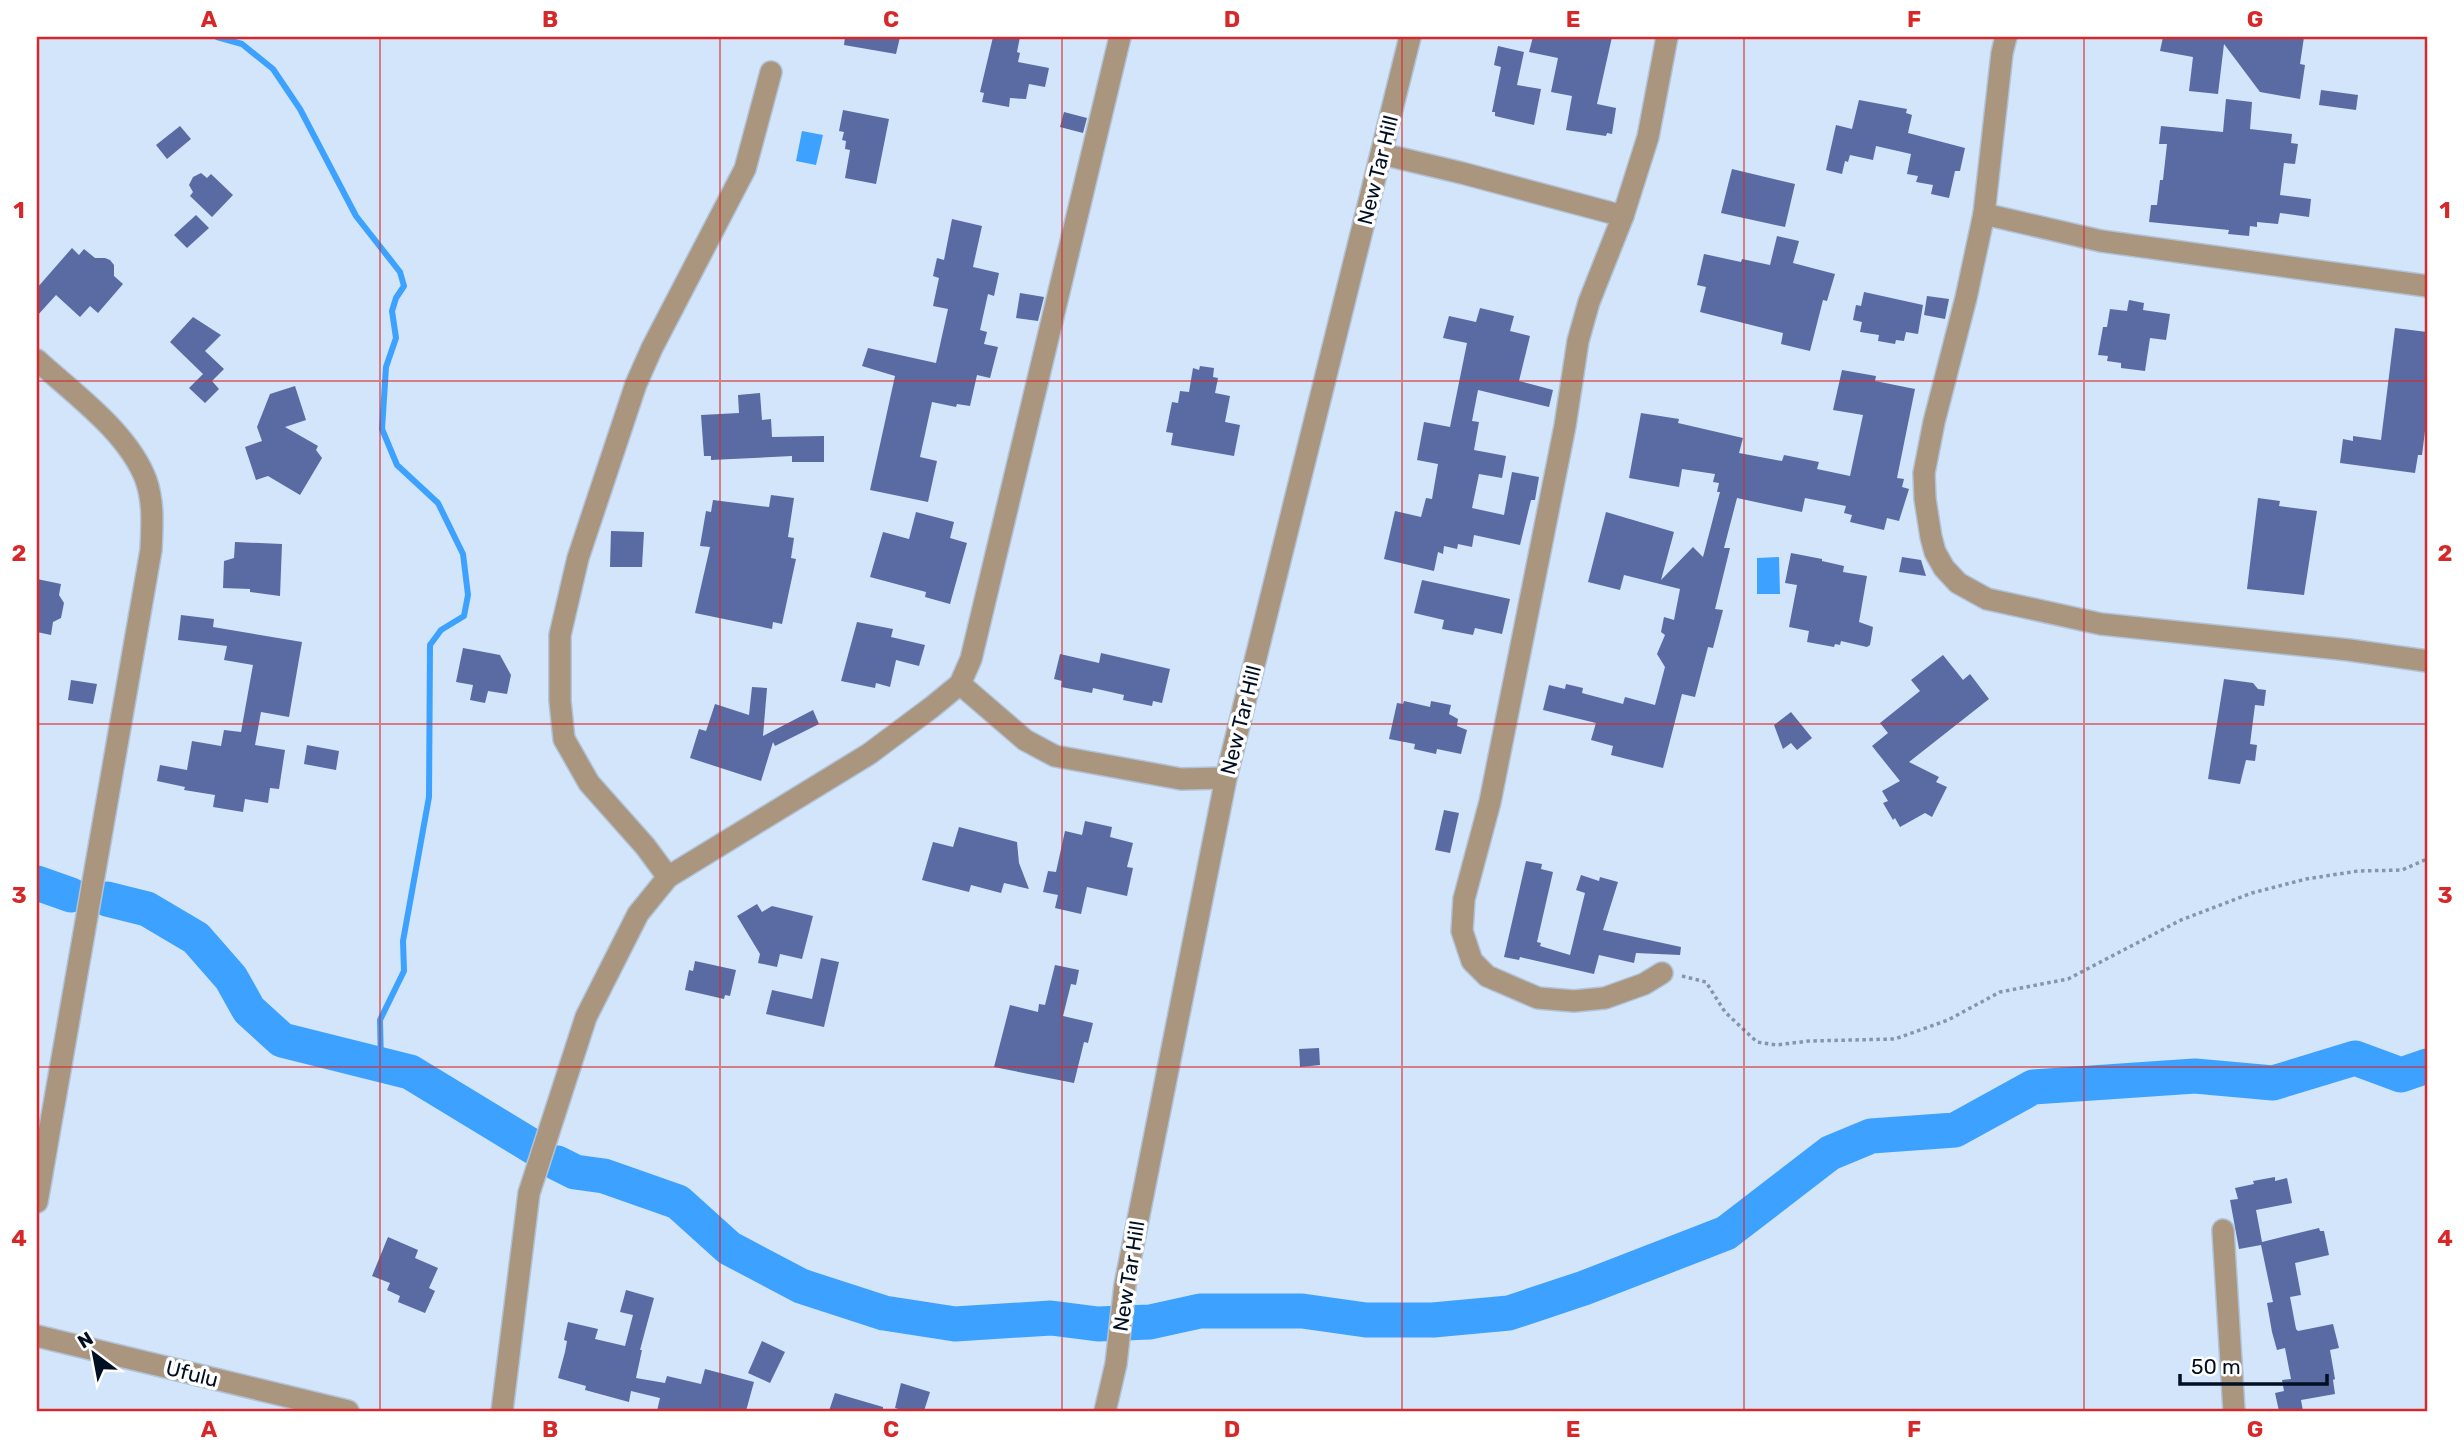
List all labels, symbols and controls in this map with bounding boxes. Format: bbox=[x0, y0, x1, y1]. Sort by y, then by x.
text: A bbox=[201, 5, 218, 33]
text: B bbox=[542, 5, 558, 33]
text: C bbox=[883, 5, 899, 33]
text: D bbox=[1224, 5, 1240, 33]
text: E bbox=[1566, 5, 1580, 33]
text: F bbox=[1907, 5, 1921, 33]
text: G bbox=[2247, 5, 2263, 33]
street label: New Tar Hill bbox=[1352, 113, 1403, 227]
text: 1 bbox=[13, 196, 25, 224]
text: 1 bbox=[2439, 196, 2451, 224]
text: 2 bbox=[12, 539, 26, 567]
text: 2 bbox=[2438, 539, 2452, 567]
street label: New Tar Hill bbox=[1215, 663, 1266, 777]
text: 3 bbox=[11, 881, 27, 909]
text: 3 bbox=[2437, 881, 2453, 909]
street label: New Tar Hill bbox=[1107, 1219, 1150, 1333]
text: 4 bbox=[11, 1224, 27, 1252]
text: 4 bbox=[2437, 1224, 2453, 1252]
north arrow bbox=[60, 1318, 130, 1388]
text: N bbox=[73, 1327, 97, 1353]
scale bar bbox=[2180, 1343, 2328, 1387]
text: 50 m bbox=[2191, 1354, 2241, 1379]
street label: Ufulu bbox=[163, 1355, 221, 1392]
text: A bbox=[201, 1415, 218, 1443]
text: B bbox=[542, 1415, 558, 1443]
text: C bbox=[883, 1415, 899, 1443]
text: D bbox=[1224, 1415, 1240, 1443]
text: E bbox=[1566, 1415, 1580, 1443]
text: F bbox=[1907, 1415, 1921, 1443]
text: G bbox=[2247, 1415, 2263, 1443]

